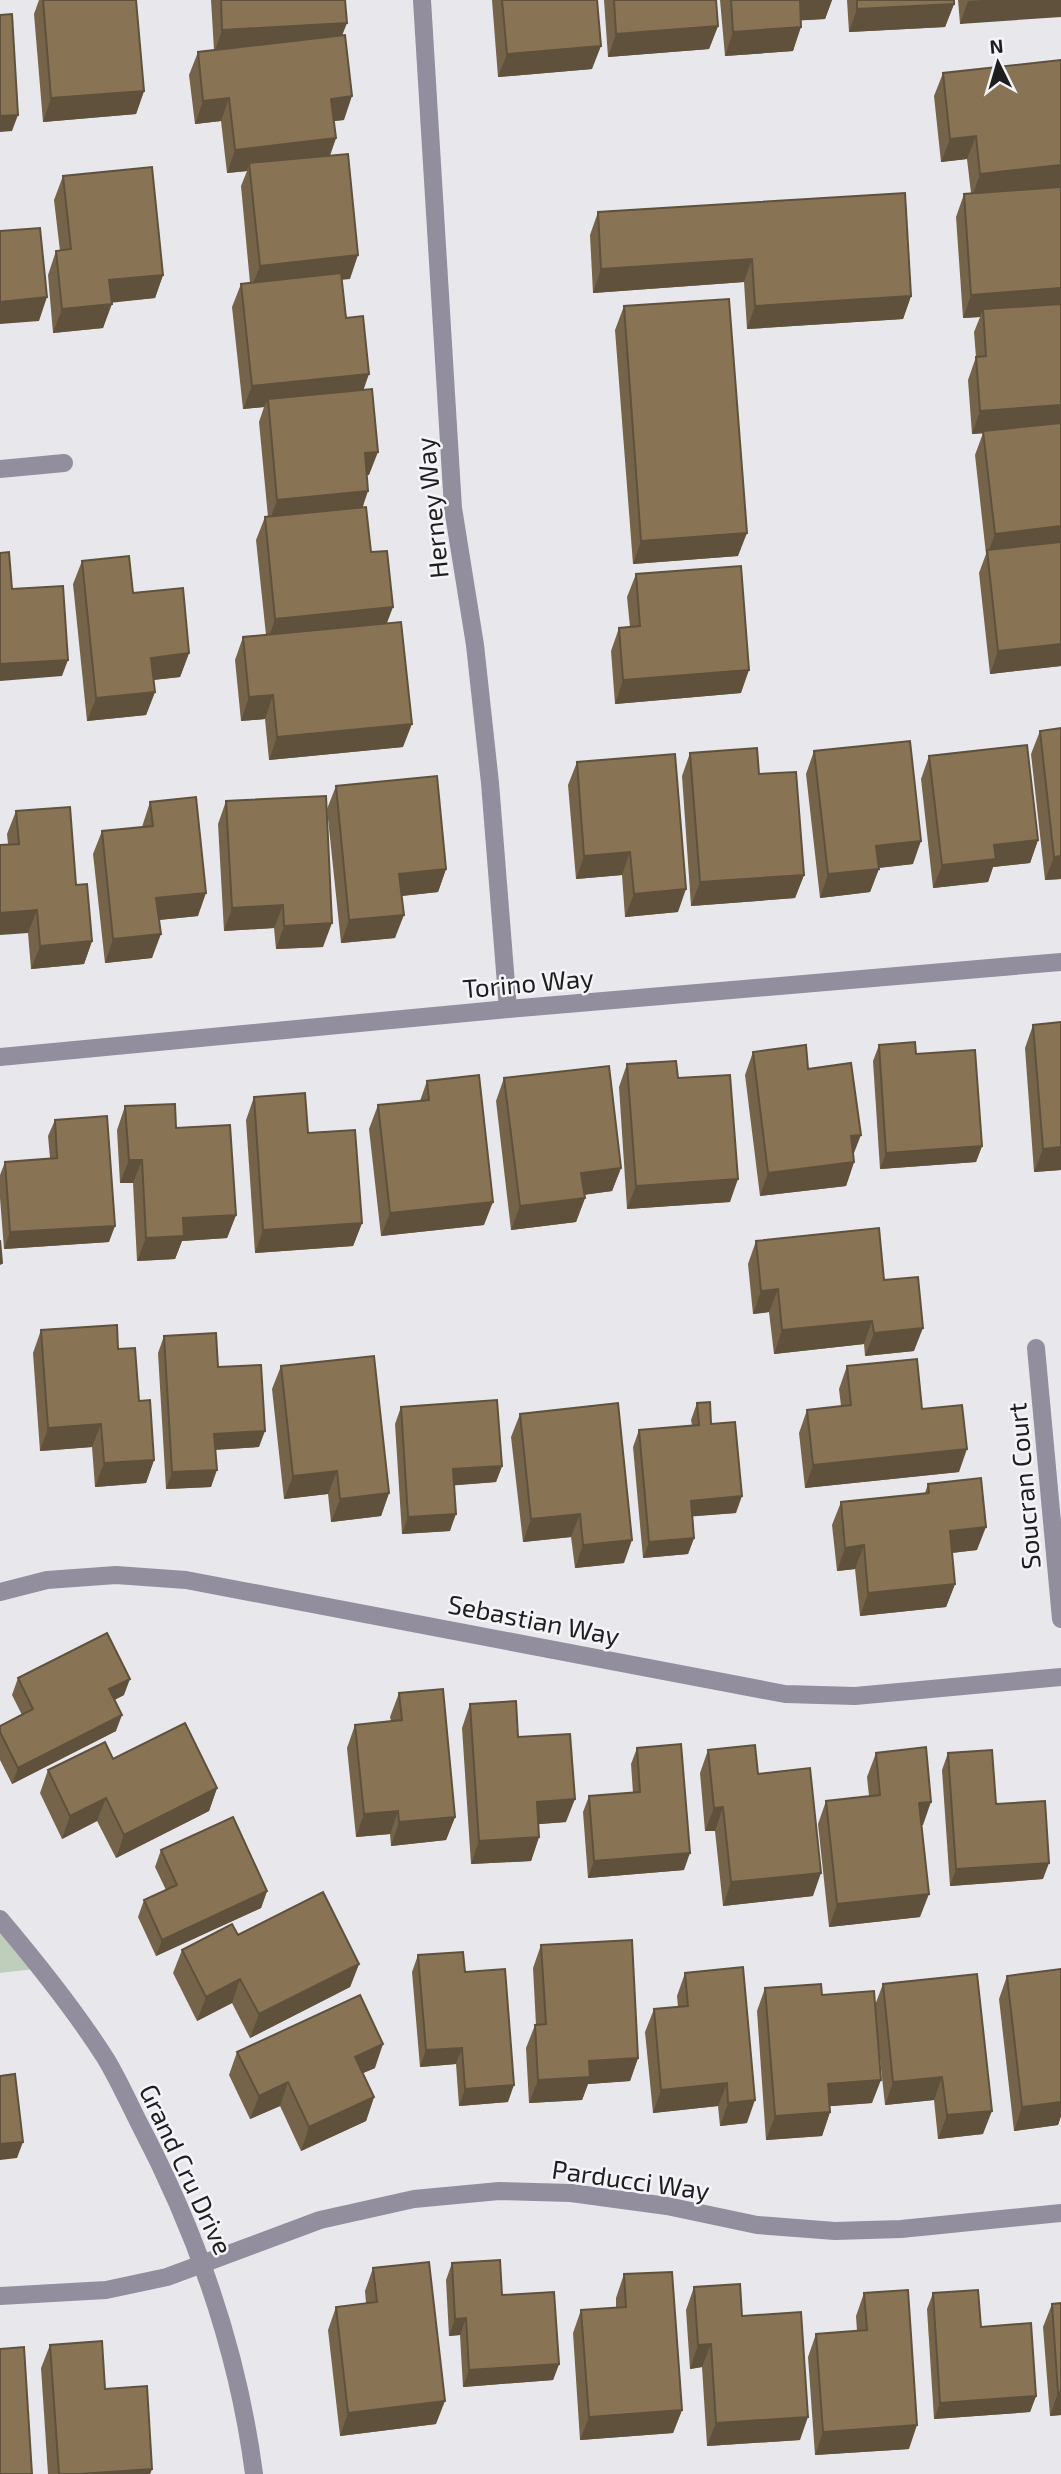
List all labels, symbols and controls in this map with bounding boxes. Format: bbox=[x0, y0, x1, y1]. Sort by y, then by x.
north arrow bbox=[963, 28, 1033, 98]
text: N bbox=[989, 34, 1004, 58]
street label: Herney Way bbox=[408, 436, 454, 580]
street label: Torino Way bbox=[461, 961, 595, 1003]
street label: Soucran Court bbox=[1000, 1401, 1046, 1571]
street label: Sebastian Way bbox=[445, 1587, 623, 1651]
street label: Grand Cru Drive bbox=[134, 2079, 240, 2259]
street label: Parducci Way bbox=[550, 2153, 712, 2205]

